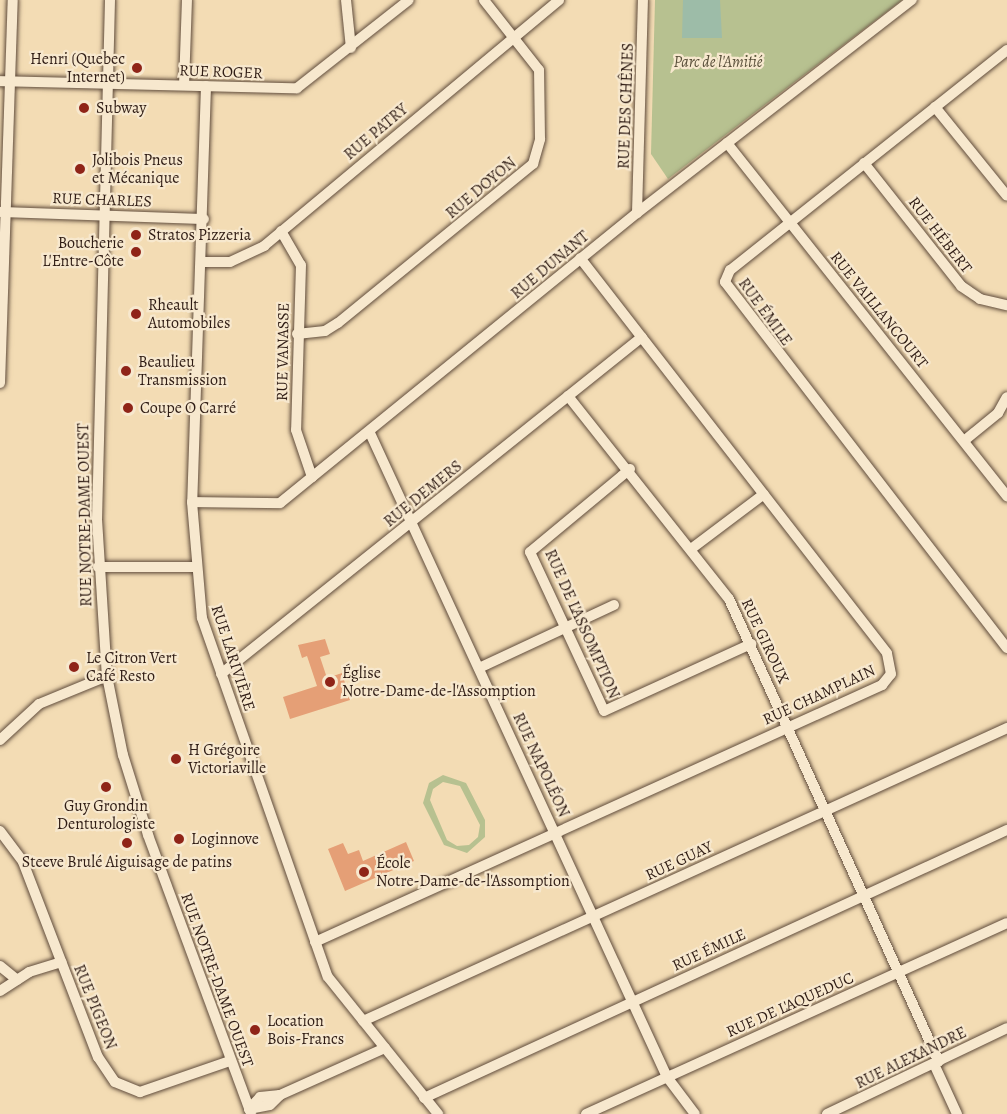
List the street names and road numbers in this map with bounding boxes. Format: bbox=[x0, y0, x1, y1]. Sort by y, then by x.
street label: RUE DES CHÊNES bbox=[614, 43, 638, 169]
street label: RUE ROGER bbox=[179, 61, 263, 83]
street label: RUE PATRY bbox=[340, 100, 412, 164]
street label: RUE DOYON bbox=[442, 153, 520, 223]
street label: RUE CHARLES bbox=[52, 189, 152, 211]
street label: RUE HÉBERT bbox=[904, 193, 976, 277]
street label: RUE DUNANT bbox=[507, 227, 593, 303]
street label: RUE VAILLANCOURT bbox=[826, 248, 932, 372]
street label: RUE ÉMILE bbox=[734, 274, 796, 350]
street label: RUE VANASSE bbox=[273, 303, 293, 401]
street label: RUE NOTRE-DAME OUEST bbox=[74, 423, 96, 607]
street label: RUE DEMERS bbox=[380, 457, 466, 531]
street label: RUE DE L'ASSOMPTION bbox=[540, 546, 624, 702]
street label: RUE GIROUX bbox=[737, 595, 793, 687]
street label: RUE LARIVIÈRE bbox=[207, 602, 259, 714]
street label: RUE CHAMPLAIN bbox=[760, 661, 878, 729]
street label: RUE NAPOLÉON bbox=[508, 710, 574, 820]
street label: RUE GUAY bbox=[642, 837, 716, 885]
street label: RUE NOTRE-DAME OUEST bbox=[177, 890, 257, 1070]
street label: RUE ÉMILE bbox=[669, 925, 749, 975]
street label: RUE PIGEON bbox=[69, 962, 121, 1052]
street label: RUE DE L'AQUEDUC bbox=[723, 968, 857, 1042]
street label: RUE ALEXANDRE bbox=[852, 1023, 970, 1093]

